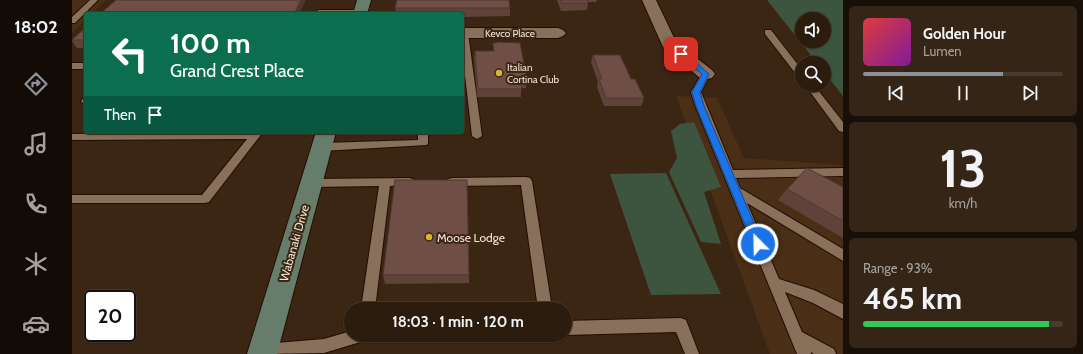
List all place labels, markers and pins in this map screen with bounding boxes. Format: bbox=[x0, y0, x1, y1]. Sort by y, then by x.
pin bbox=[664, 37, 698, 71]
place label: Italian Cortina Club bbox=[507, 61, 560, 86]
marker: Italian Cortina Club bbox=[494, 68, 504, 78]
place label: Moose Lodge bbox=[437, 230, 505, 245]
marker: Moose Lodge bbox=[424, 232, 434, 242]

